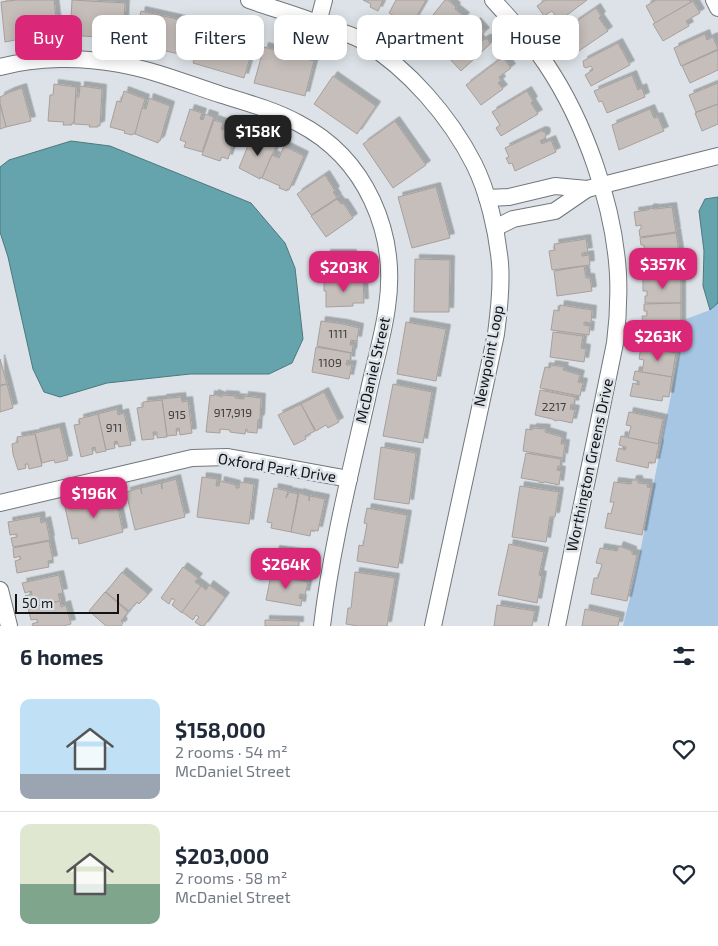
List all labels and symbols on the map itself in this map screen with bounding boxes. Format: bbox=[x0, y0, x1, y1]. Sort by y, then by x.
pin: $158K bbox=[223, 114, 293, 157]
pin: $357K bbox=[628, 248, 698, 290]
pin: $203K bbox=[309, 250, 379, 293]
street label: Newpoint Loop bbox=[469, 303, 507, 408]
street label: McDaniel Street bbox=[351, 315, 393, 425]
pin: $263K bbox=[623, 320, 693, 362]
house number: 1111 bbox=[328, 326, 348, 340]
house number: 1109 bbox=[318, 355, 342, 369]
street label: Worthington Greens Drive bbox=[562, 377, 616, 553]
house number: 2217 bbox=[542, 399, 566, 413]
house number: 917,919 bbox=[214, 405, 252, 419]
house number: 915 bbox=[168, 407, 186, 421]
house number: 911 bbox=[106, 420, 122, 434]
street label: Oxford Park Drive bbox=[217, 449, 337, 485]
pin: $196K bbox=[59, 476, 129, 519]
pin: $264K bbox=[251, 548, 321, 590]
scale bar bbox=[15, 591, 119, 614]

